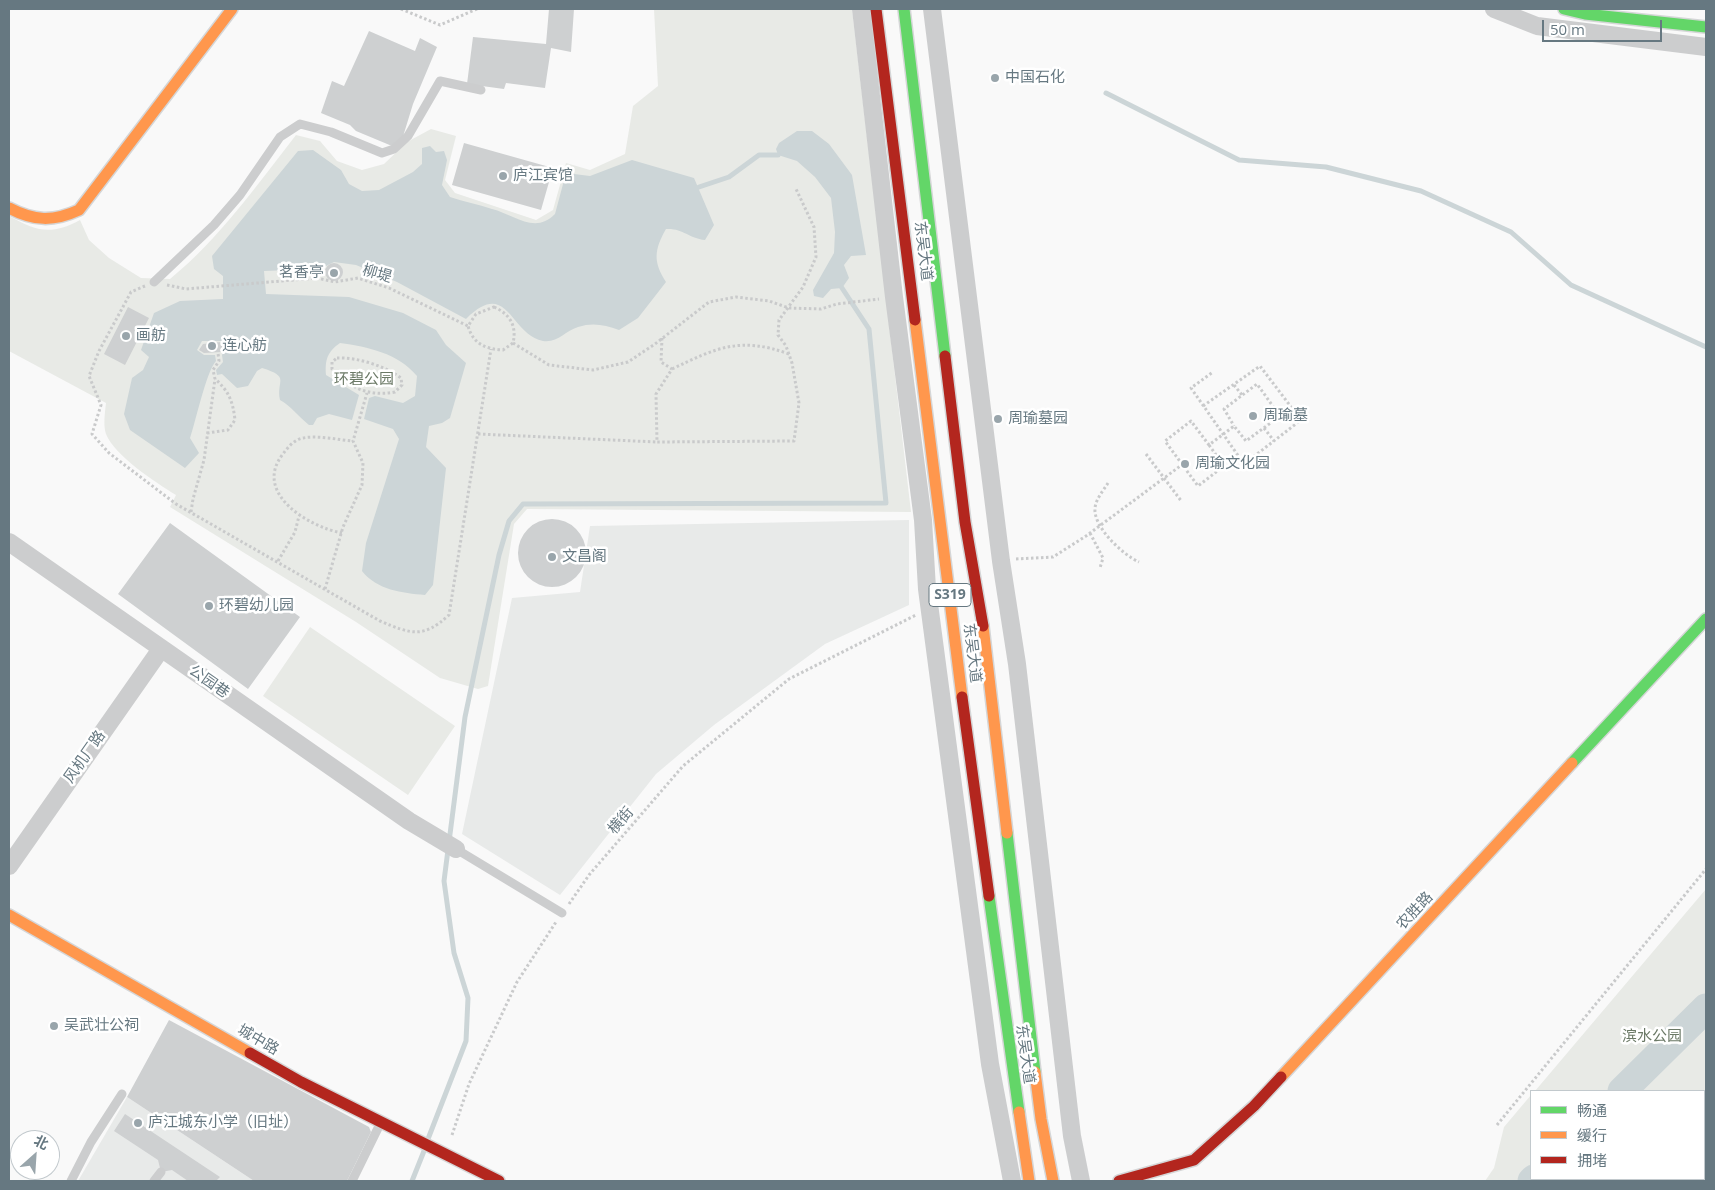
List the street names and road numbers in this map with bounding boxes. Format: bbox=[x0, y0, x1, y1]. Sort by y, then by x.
street label: 东吴大道 bbox=[910, 220, 936, 282]
street label: 柳堤 bbox=[360, 261, 394, 287]
road number: S319 bbox=[929, 584, 971, 606]
street label: 东吴大道 bbox=[959, 622, 985, 684]
street label: 公园巷 bbox=[185, 662, 233, 702]
street label: 风机厂路 bbox=[60, 727, 110, 787]
street label: 横街 bbox=[604, 804, 638, 838]
street label: 农胜路 bbox=[1393, 888, 1437, 934]
street label: 城中路 bbox=[234, 1021, 282, 1059]
street label: 东吴大道 bbox=[1012, 1023, 1038, 1085]

